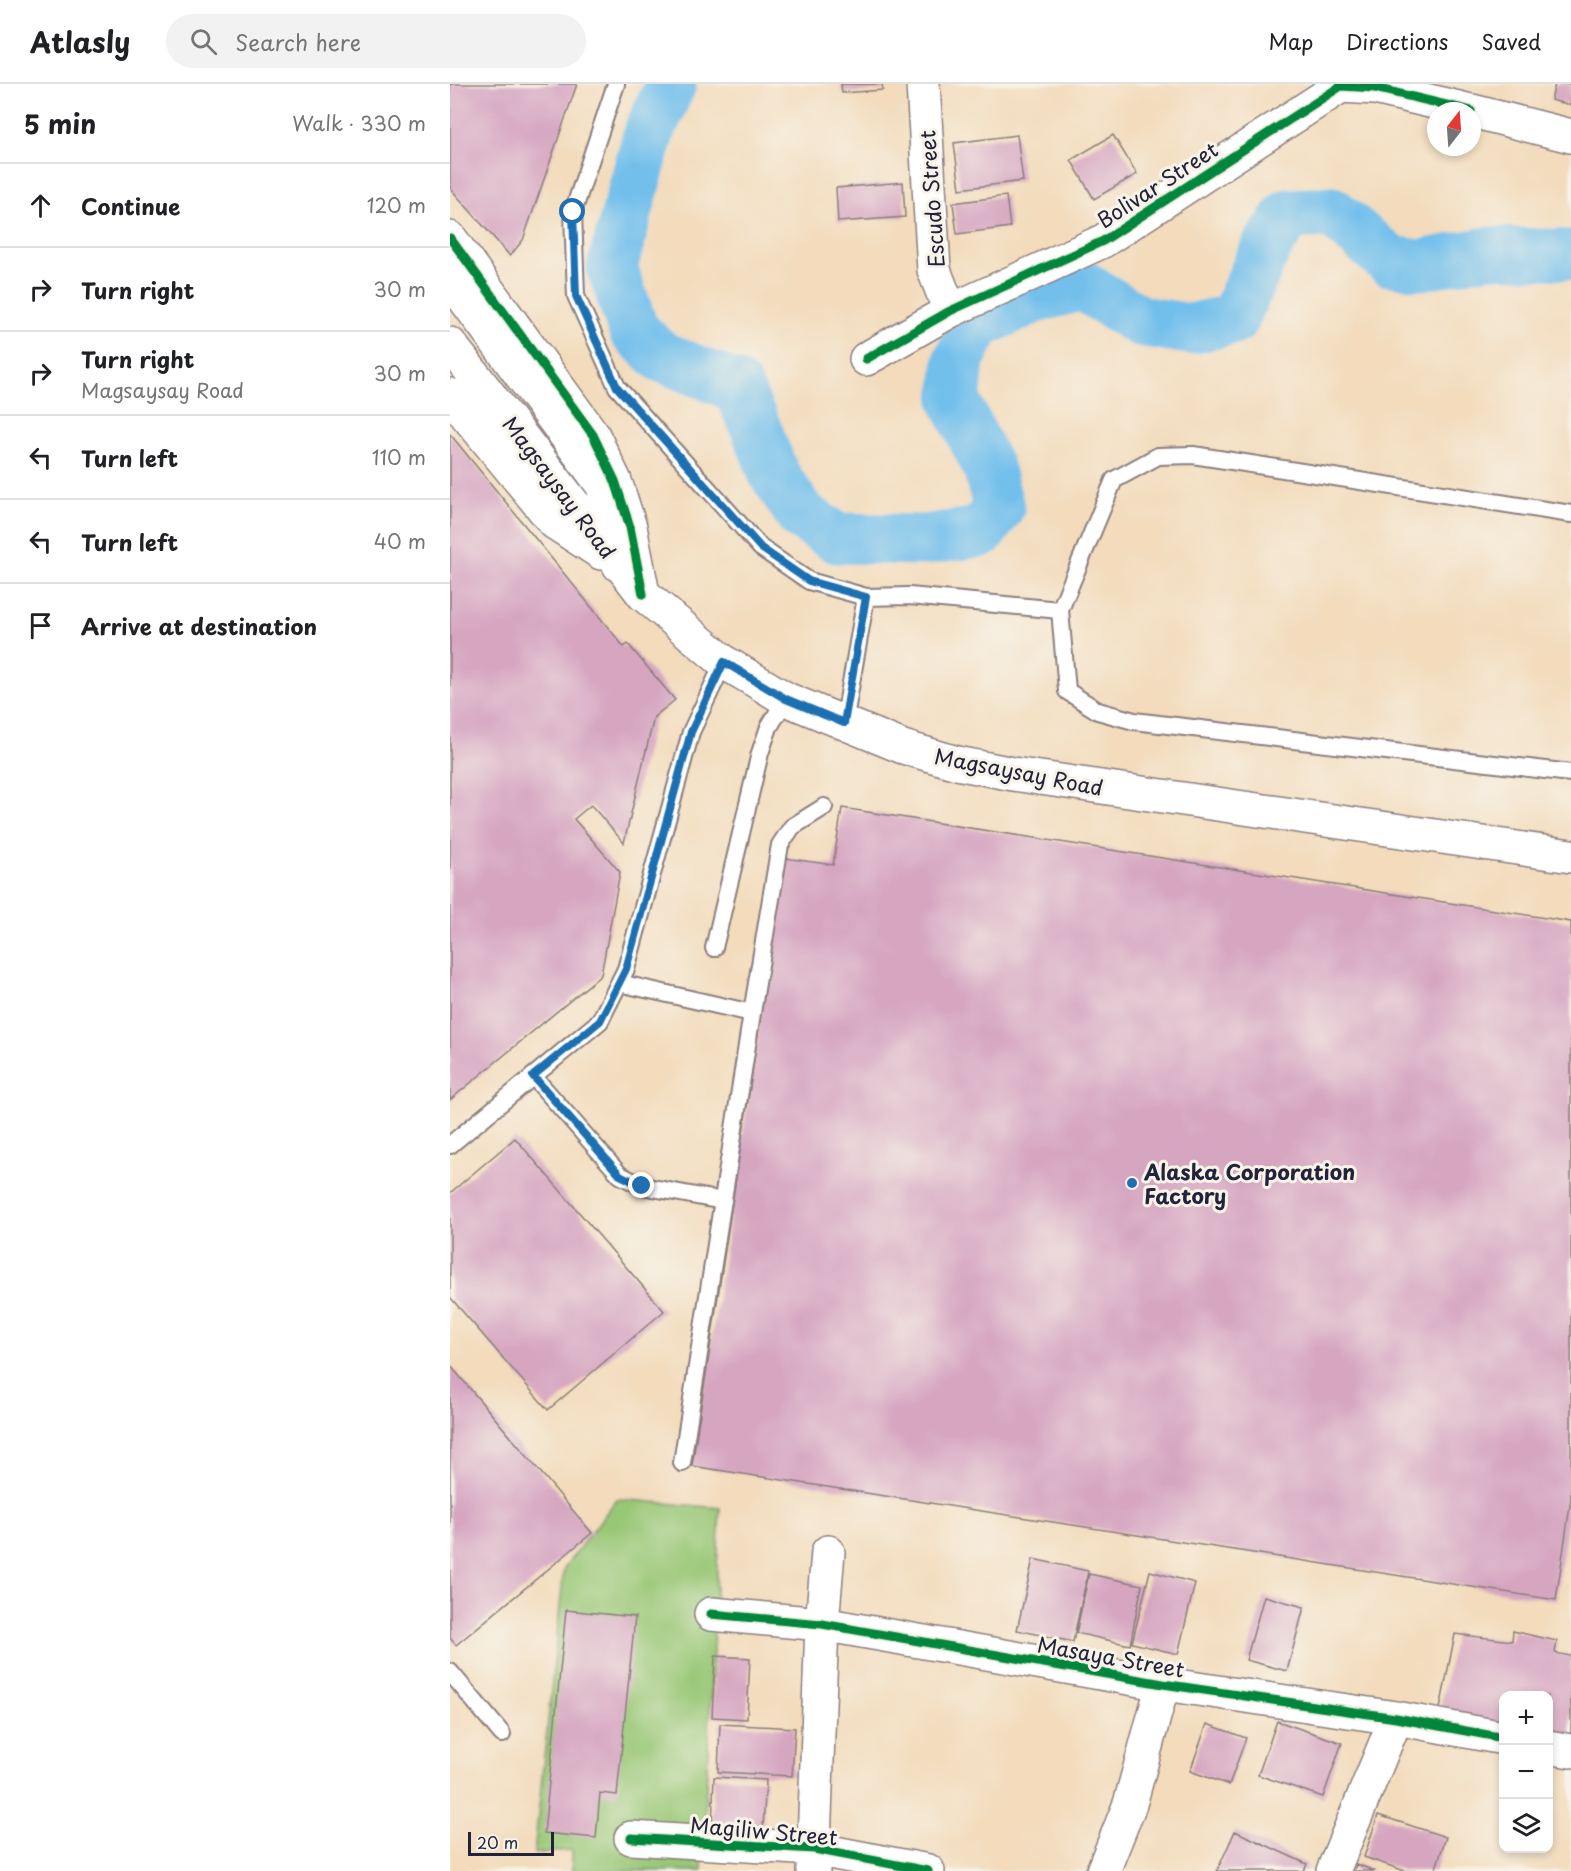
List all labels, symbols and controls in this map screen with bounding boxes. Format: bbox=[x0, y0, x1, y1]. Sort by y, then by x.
search box bbox=[166, 14, 586, 68]
text: Atlasly bbox=[30, 20, 130, 63]
icon: search bbox=[187, 25, 220, 58]
text: Search here bbox=[235, 25, 361, 58]
text: Map bbox=[1268, 25, 1313, 57]
text: Directions bbox=[1346, 25, 1448, 57]
text: Saved bbox=[1481, 25, 1541, 57]
north arrow bbox=[1427, 102, 1481, 156]
text: 5 min bbox=[24, 104, 96, 143]
text: Walk · 330 m bbox=[292, 108, 426, 138]
street label: Escudo Street bbox=[910, 129, 952, 269]
street label: Bolivar Street bbox=[1090, 133, 1224, 235]
icon: ahead bbox=[24, 189, 57, 222]
text: Continue bbox=[81, 189, 180, 222]
text: 120 m bbox=[367, 190, 426, 220]
route start bbox=[559, 198, 585, 224]
icon: right bbox=[24, 273, 57, 306]
text: Turn right bbox=[81, 273, 194, 306]
text: 30 m bbox=[373, 274, 426, 304]
text: Turn right bbox=[81, 342, 194, 375]
icon: right bbox=[24, 357, 57, 390]
text: 30 m bbox=[373, 358, 426, 388]
text: Magsaysay Road bbox=[81, 375, 244, 405]
street label: Magsaysay Road bbox=[496, 409, 624, 565]
icon: left bbox=[24, 441, 57, 474]
text: Turn left bbox=[81, 441, 178, 474]
text: 110 m bbox=[372, 442, 426, 472]
icon: left bbox=[24, 525, 57, 558]
text: Turn left bbox=[81, 525, 178, 558]
text: 40 m bbox=[374, 526, 426, 556]
icon: arrive bbox=[24, 609, 57, 642]
text: Arrive at destination bbox=[81, 609, 317, 642]
street label: Magsaysay Road bbox=[932, 739, 1106, 803]
place label: Alaska Corporation Factory bbox=[1143, 1155, 1355, 1211]
route end bbox=[628, 1172, 654, 1198]
marker: Alaska Corporation Factory bbox=[1125, 1176, 1139, 1190]
street label: Masaya Street bbox=[1035, 1627, 1187, 1685]
map controls bbox=[1499, 1691, 1553, 1853]
button: + bbox=[1499, 1691, 1553, 1745]
button: − bbox=[1499, 1745, 1553, 1799]
button: layers bbox=[1499, 1799, 1553, 1853]
street label: Magiliw Street bbox=[689, 1808, 839, 1852]
scale bar bbox=[468, 1829, 554, 1856]
text: 20 m bbox=[477, 1830, 518, 1854]

